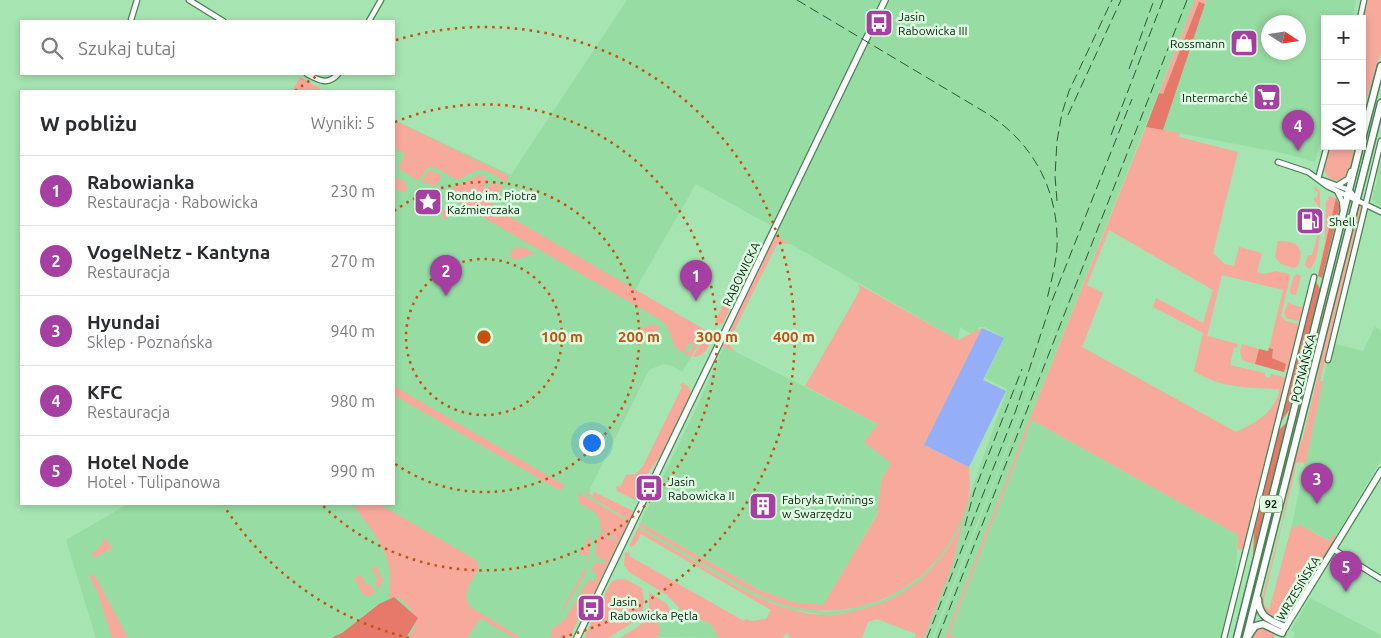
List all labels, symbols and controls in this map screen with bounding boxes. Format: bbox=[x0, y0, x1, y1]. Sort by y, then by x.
bus stop icon: Jasin Rabowicka III bbox=[864, 8, 894, 38]
place label: Jasin Rabowicka III bbox=[898, 10, 968, 37]
north arrow bbox=[1261, 15, 1306, 60]
map controls bbox=[1321, 15, 1366, 150]
button: + bbox=[1321, 15, 1366, 60]
search box bbox=[20, 20, 395, 75]
shop icon: Rossmann bbox=[1229, 28, 1259, 58]
icon: search bbox=[38, 34, 66, 62]
text: Szukaj tutaj bbox=[78, 37, 176, 59]
place label: Rossmann bbox=[1170, 37, 1225, 50]
button: − bbox=[1321, 60, 1366, 105]
supermarket icon: Intermarché bbox=[1252, 82, 1282, 112]
place label: Intermarché bbox=[1182, 91, 1248, 104]
button: layers bbox=[1321, 105, 1366, 150]
pin: 4 bbox=[1282, 110, 1314, 151]
text: W pobliżu bbox=[40, 111, 137, 135]
text: Wyniki: 5 bbox=[311, 114, 375, 132]
text: Rabowianka bbox=[87, 171, 194, 193]
text: 1 bbox=[51, 182, 61, 200]
text: 230 m bbox=[330, 182, 375, 200]
place icon: Rondo im. Piotra Kaźmierczaka bbox=[413, 187, 443, 217]
place label: Rondo im. Piotra Kaźmierczaka bbox=[447, 189, 537, 216]
text: Restauracja · Rabowicka bbox=[87, 193, 258, 211]
fuel station icon: Shell bbox=[1295, 206, 1325, 236]
place label: Shell bbox=[1329, 215, 1355, 228]
street label: RABOWICKA bbox=[720, 240, 762, 308]
text: VogelNetz - Kantyna bbox=[87, 241, 270, 263]
text: 2 bbox=[51, 252, 61, 270]
text: 270 m bbox=[330, 252, 375, 270]
pin: 2 bbox=[430, 255, 462, 296]
pin: 1 bbox=[680, 260, 712, 301]
text: Restauracja bbox=[87, 263, 170, 281]
text: Hyundai bbox=[87, 311, 160, 333]
text: 3 bbox=[51, 322, 61, 340]
text: 940 m bbox=[330, 322, 375, 340]
centre of rings bbox=[475, 328, 493, 346]
text: 100 m bbox=[541, 328, 583, 345]
text: 200 m bbox=[618, 328, 660, 345]
text: 300 m bbox=[696, 328, 738, 345]
text: 400 m bbox=[773, 328, 815, 345]
street label: POZNAŃSKA bbox=[1288, 332, 1318, 404]
text: Sklep · Poznańska bbox=[87, 333, 213, 351]
text: KFC bbox=[87, 381, 122, 403]
text: 4 bbox=[51, 392, 61, 410]
text: 980 m bbox=[330, 392, 375, 410]
text: Restauracja bbox=[87, 403, 170, 421]
your location bbox=[579, 430, 605, 456]
text: Hotel Node bbox=[87, 451, 189, 473]
text: 5 bbox=[51, 462, 61, 480]
text: 990 m bbox=[330, 462, 375, 480]
pin: 3 bbox=[1301, 463, 1333, 504]
text: Hotel · Tulipanowa bbox=[87, 473, 220, 491]
bus stop icon: Jasin Rabowicka II bbox=[634, 473, 664, 503]
place label: Jasin Rabowicka II bbox=[668, 475, 735, 502]
building icon: Fabryka Twinings w Swarzędzu bbox=[748, 491, 778, 521]
place label: Fabryka Twinings w Swarzędzu bbox=[782, 493, 873, 520]
road number: 92 bbox=[1260, 496, 1282, 512]
pin: 5 bbox=[1330, 551, 1362, 592]
street label: WRZESIŃSKA bbox=[1274, 554, 1322, 622]
bus stop icon: Jasin Rabowicka Pętla bbox=[576, 593, 606, 623]
place label: Jasin Rabowicka Pętla bbox=[610, 595, 698, 622]

